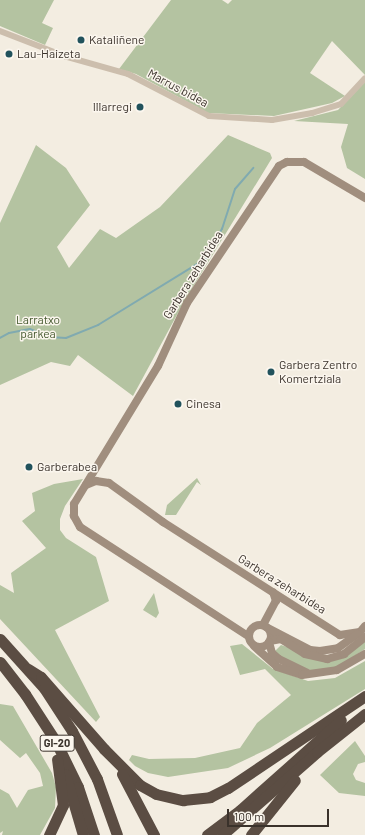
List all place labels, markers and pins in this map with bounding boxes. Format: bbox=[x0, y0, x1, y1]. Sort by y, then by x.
place label: Kataliñene bbox=[89, 33, 144, 47]
marker: Kataliñene bbox=[76, 35, 86, 45]
place label: Lau-Haizeta bbox=[17, 47, 80, 61]
marker: Lau-Haizeta bbox=[4, 49, 14, 59]
place label: Illarregi bbox=[93, 100, 132, 114]
marker: Illarregi bbox=[135, 102, 145, 112]
place label: Garbera Zentro Komertziala bbox=[279, 358, 357, 386]
marker: Garbera Zentro Komertziala bbox=[266, 367, 276, 377]
place label: Cinesa bbox=[186, 397, 221, 411]
marker: Cinesa bbox=[173, 399, 183, 409]
place label: Garberabea bbox=[37, 460, 97, 474]
marker: Garberabea bbox=[24, 462, 34, 472]

